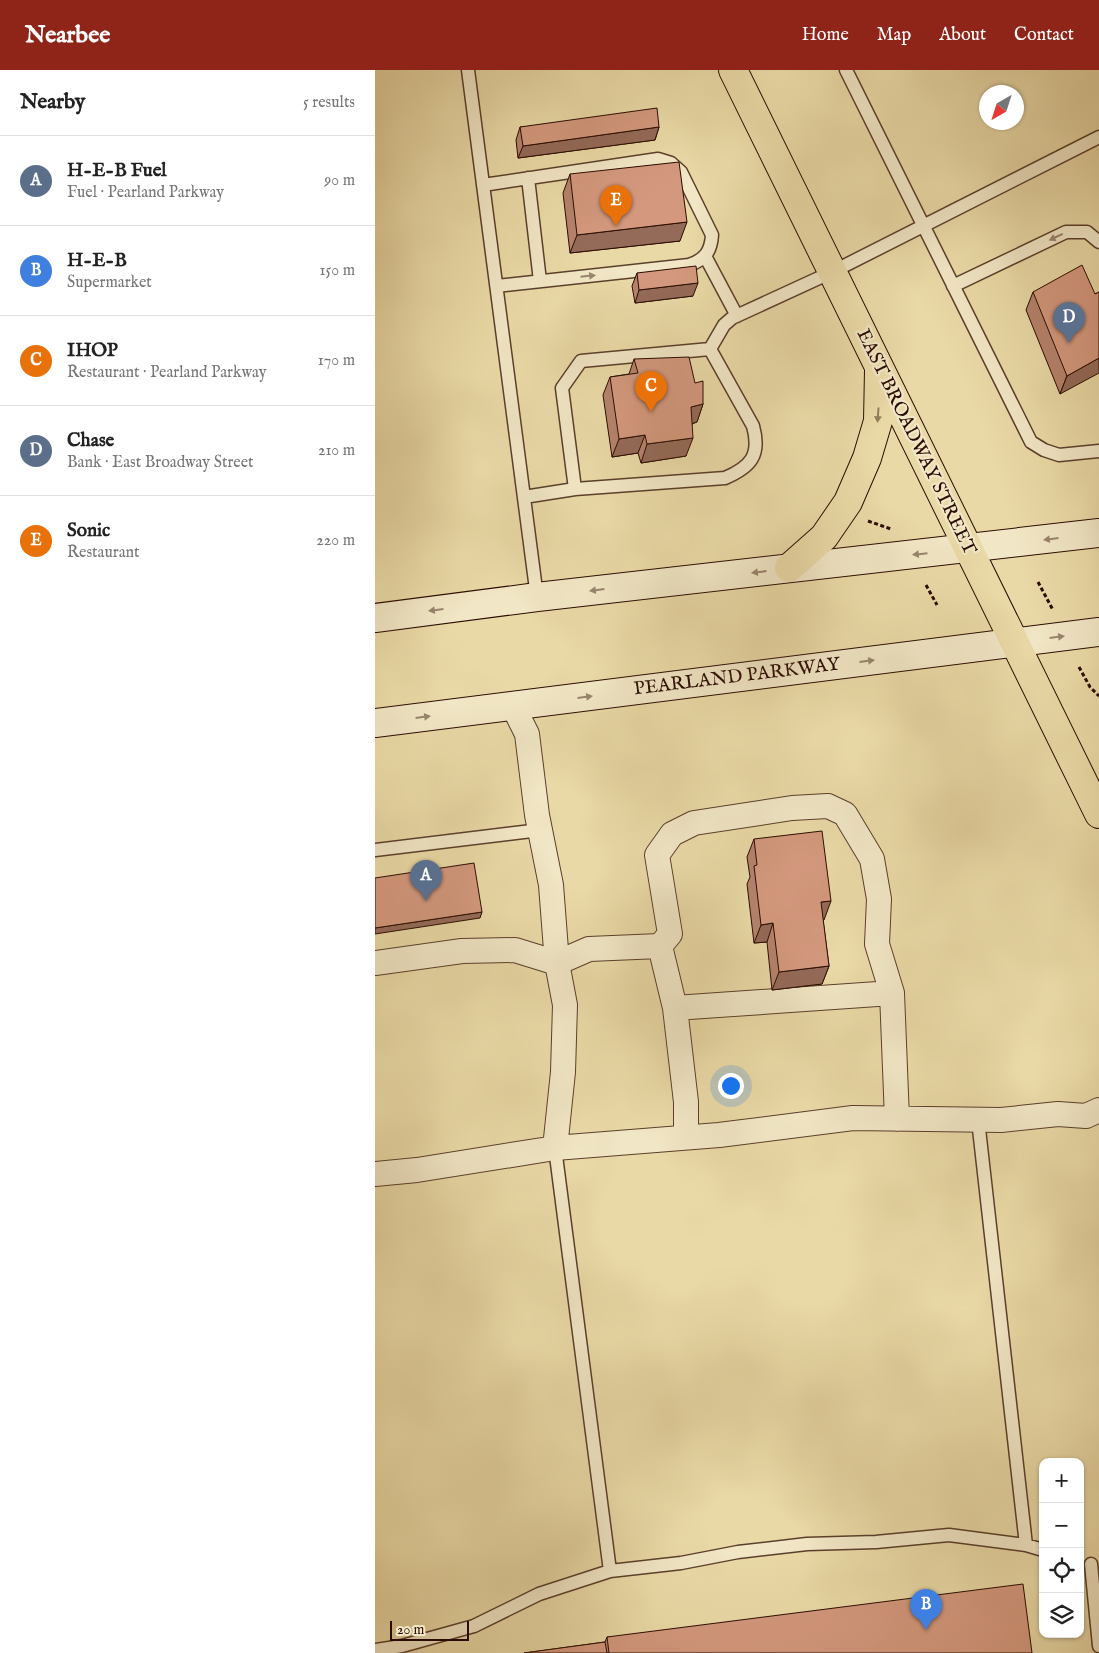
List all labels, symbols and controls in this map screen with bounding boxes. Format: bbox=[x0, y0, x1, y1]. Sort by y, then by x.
text: Nearbee bbox=[25, 20, 110, 51]
text: Home bbox=[802, 24, 849, 47]
text: Map bbox=[877, 24, 911, 47]
text: About bbox=[939, 24, 986, 47]
text: Contact bbox=[1014, 24, 1074, 47]
north arrow bbox=[979, 85, 1024, 130]
text: Nearby bbox=[20, 89, 85, 116]
text: 5 results bbox=[303, 93, 355, 113]
text: H-E-B Fuel bbox=[67, 159, 167, 183]
text: A bbox=[31, 171, 41, 191]
text: 90 m bbox=[324, 171, 355, 191]
text: Fuel · Pearland Parkway bbox=[67, 183, 224, 203]
pin: E bbox=[600, 185, 632, 226]
one-way arrow bbox=[1049, 233, 1063, 241]
text: H-E-B bbox=[67, 249, 127, 273]
text: B bbox=[31, 261, 41, 281]
text: 150 m bbox=[320, 261, 355, 281]
one-way arrow bbox=[581, 272, 597, 280]
text: Supermarket bbox=[67, 273, 152, 293]
pin: D bbox=[1053, 302, 1085, 343]
street label: EAST BROADWAY STREET bbox=[851, 325, 981, 559]
text: IHOP bbox=[67, 339, 118, 363]
text: C bbox=[30, 351, 42, 371]
text: 170 m bbox=[318, 351, 355, 371]
text: Restaurant · Pearland Parkway bbox=[67, 363, 267, 383]
pin: C bbox=[635, 371, 667, 412]
one-way arrow bbox=[873, 407, 881, 423]
text: Chase bbox=[67, 429, 114, 453]
text: D bbox=[30, 441, 42, 461]
text: 210 m bbox=[318, 441, 355, 461]
text: Bank · East Broadway Street bbox=[67, 453, 253, 473]
text: Sonic bbox=[67, 519, 110, 543]
text: E bbox=[30, 531, 42, 551]
text: 220 m bbox=[316, 531, 355, 551]
one-way arrow bbox=[1042, 535, 1058, 543]
text: Restaurant bbox=[67, 543, 140, 563]
one-way arrow bbox=[912, 550, 928, 558]
one-way arrow bbox=[750, 568, 766, 576]
one-way arrow bbox=[589, 586, 605, 594]
one-way arrow bbox=[428, 606, 444, 614]
one-way arrow bbox=[1049, 633, 1065, 641]
street label: PEARLAND PARKWAY bbox=[633, 652, 843, 702]
one-way arrow bbox=[860, 657, 876, 665]
one-way arrow bbox=[577, 693, 593, 701]
one-way arrow bbox=[416, 713, 432, 721]
pin: A bbox=[410, 860, 442, 901]
your location bbox=[718, 1073, 744, 1099]
map controls bbox=[1039, 1458, 1084, 1638]
button: + bbox=[1039, 1458, 1084, 1503]
button: − bbox=[1039, 1503, 1084, 1548]
button: locate bbox=[1039, 1548, 1084, 1593]
pin: B bbox=[910, 1589, 942, 1630]
button: layers bbox=[1039, 1593, 1084, 1638]
scale bar bbox=[390, 1618, 469, 1641]
text: 20 m bbox=[397, 1621, 424, 1639]

